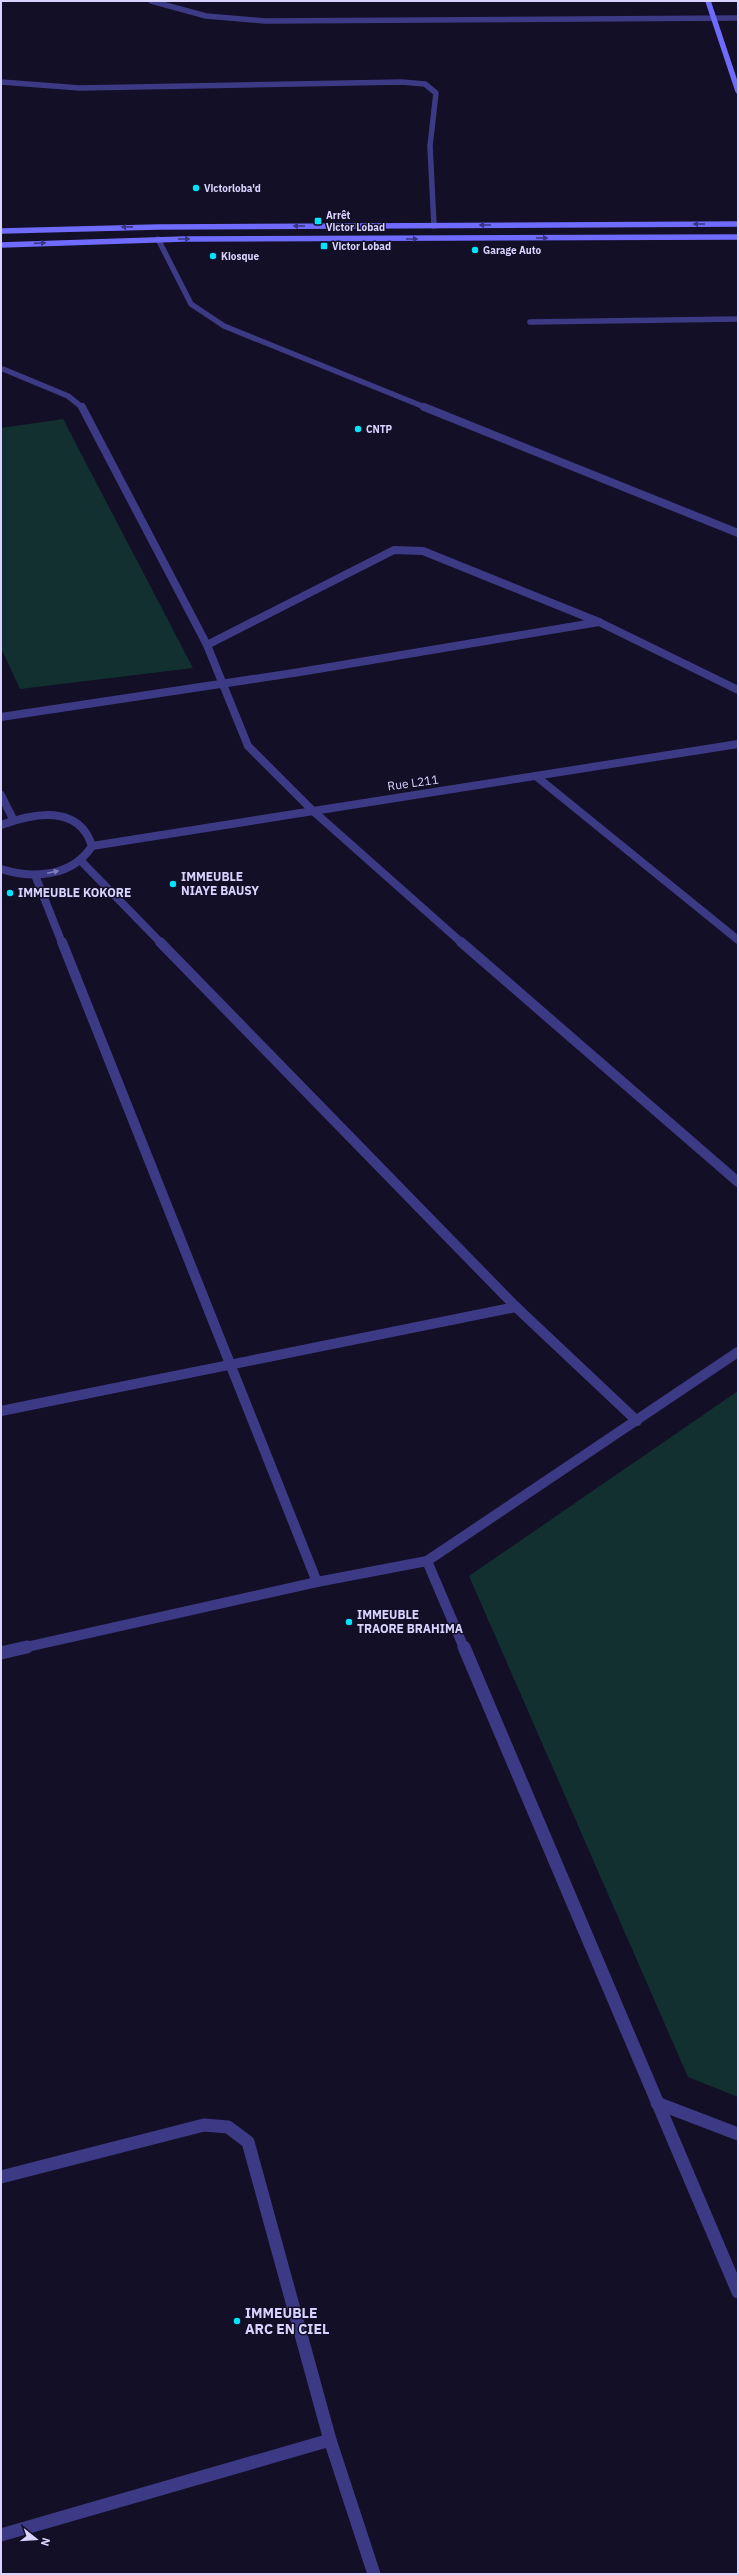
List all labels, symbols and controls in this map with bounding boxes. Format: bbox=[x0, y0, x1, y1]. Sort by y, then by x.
place label: Victorloba'd bbox=[204, 182, 261, 195]
marker: Victorloba'd bbox=[191, 183, 201, 193]
place label: Arrêt Victor Lobad bbox=[326, 209, 385, 234]
marker: Arrêt Victor Lobad bbox=[313, 216, 323, 226]
one-way arrow bbox=[692, 221, 705, 227]
one-way arrow bbox=[478, 222, 491, 228]
one-way arrow bbox=[292, 223, 305, 229]
one-way arrow bbox=[120, 224, 133, 230]
one-way arrow bbox=[536, 235, 549, 241]
one-way arrow bbox=[178, 236, 191, 242]
one-way arrow bbox=[406, 236, 419, 242]
one-way arrow bbox=[34, 240, 47, 246]
place label: Victor Lobad bbox=[332, 240, 391, 253]
marker: Victor Lobad bbox=[319, 241, 329, 251]
place label: Garage Auto bbox=[483, 244, 542, 257]
marker: Garage Auto bbox=[470, 245, 480, 255]
place label: Kiosque bbox=[221, 250, 260, 263]
marker: Kiosque bbox=[208, 251, 218, 261]
place label: CNTP bbox=[366, 423, 393, 436]
marker: CNTP bbox=[353, 424, 363, 434]
street label: Rue L211 bbox=[386, 771, 439, 794]
one-way arrow bbox=[47, 869, 59, 875]
place label: IMMEUBLE NIAYE BAUSY bbox=[181, 869, 259, 898]
marker: IMMEUBLE NIAYE BAUSY bbox=[168, 879, 178, 889]
place label: IMMEUBLE KOKORE bbox=[18, 885, 131, 900]
marker: IMMEUBLE KOKORE bbox=[5, 888, 15, 898]
place label: IMMEUBLE TRAORE BRAHIMA bbox=[357, 1607, 463, 1636]
marker: IMMEUBLE TRAORE BRAHIMA bbox=[344, 1617, 354, 1627]
place label: IMMEUBLE ARC EN CIEL bbox=[245, 2304, 329, 2338]
marker: IMMEUBLE ARC EN CIEL bbox=[232, 2316, 242, 2326]
north arrow bbox=[16, 2519, 56, 2559]
text: N bbox=[38, 2536, 53, 2548]

